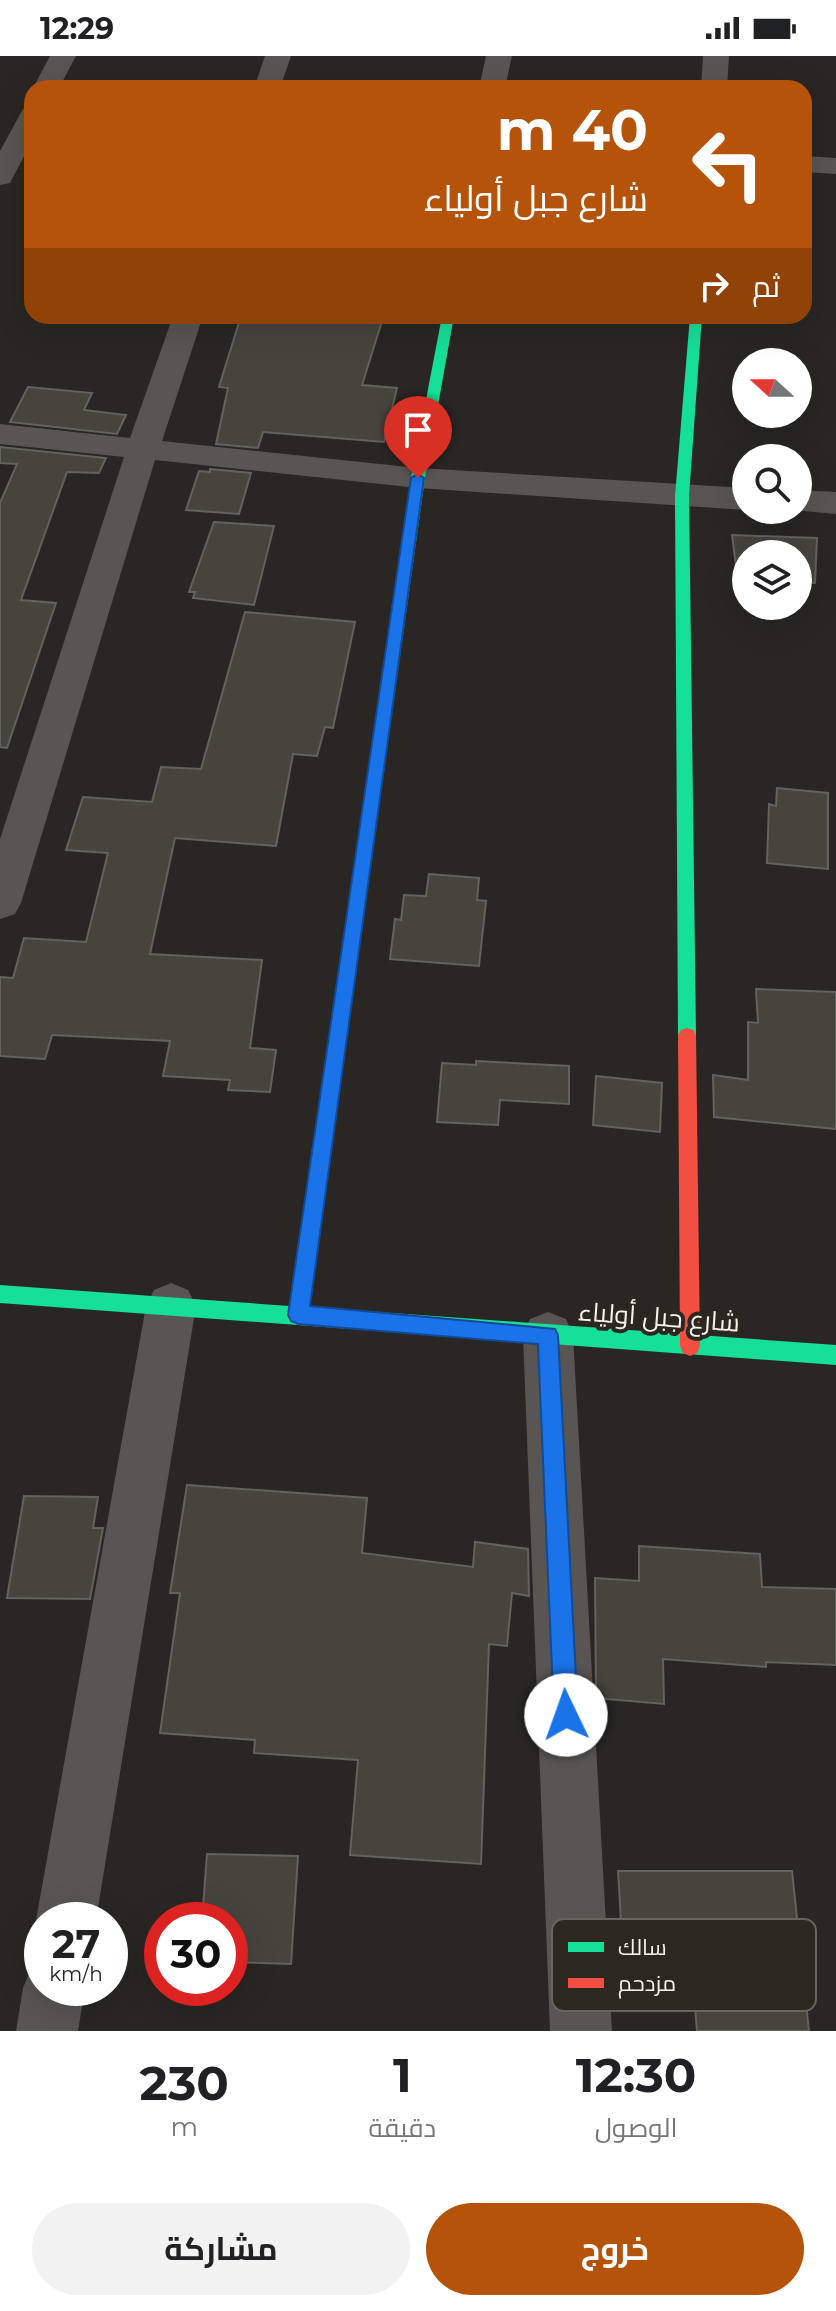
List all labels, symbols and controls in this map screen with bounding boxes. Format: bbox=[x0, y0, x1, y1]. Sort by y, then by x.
text: 12:29 bbox=[40, 10, 114, 47]
text: 40 m bbox=[497, 96, 648, 164]
icon: left bbox=[676, 112, 780, 216]
text: شارع جبل أولياء bbox=[424, 176, 648, 220]
icon: right bbox=[692, 264, 736, 308]
text: ثم bbox=[752, 268, 780, 305]
north arrow bbox=[732, 348, 812, 428]
map controls bbox=[732, 348, 812, 620]
pin bbox=[384, 396, 452, 478]
icon: arrive bbox=[396, 408, 440, 452]
button: search bbox=[732, 444, 812, 524]
button: layers bbox=[732, 540, 812, 620]
street label: شارع جبل أولياء bbox=[577, 1294, 741, 1340]
position arrow bbox=[524, 1673, 608, 1757]
speed limit sign: 30 bbox=[144, 1902, 248, 2006]
text: 27 bbox=[52, 1919, 100, 1968]
legend bbox=[552, 1919, 816, 2011]
text: سالك bbox=[618, 1934, 667, 1961]
text: km/h bbox=[49, 1962, 103, 1986]
text: مزدحم bbox=[618, 1970, 676, 1999]
text: 1 bbox=[393, 2046, 412, 2104]
text: 12:30 bbox=[576, 2046, 696, 2104]
text: 230 bbox=[140, 2054, 229, 2112]
text: m bbox=[170, 2111, 198, 2143]
text: دقيقة bbox=[369, 2112, 436, 2144]
text: الوصول bbox=[595, 2112, 677, 2144]
button: مشاركة bbox=[32, 2203, 410, 2295]
button: خروج bbox=[426, 2203, 804, 2295]

